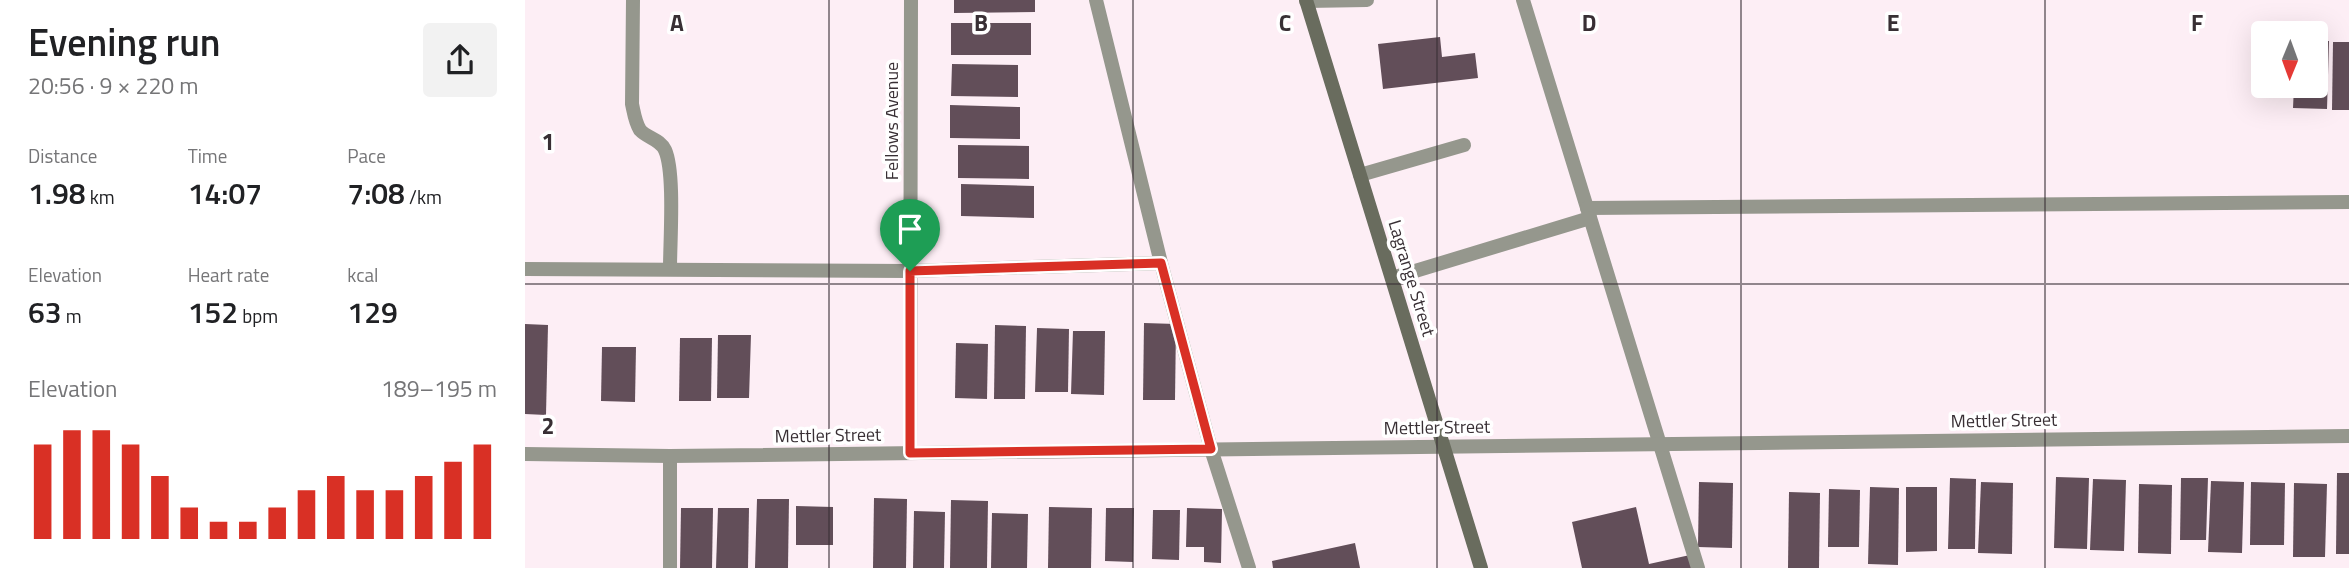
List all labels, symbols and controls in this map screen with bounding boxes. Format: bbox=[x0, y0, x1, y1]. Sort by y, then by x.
text: A bbox=[670, 5, 684, 40]
text: B bbox=[974, 5, 988, 40]
text: C bbox=[1279, 5, 1291, 40]
text: D bbox=[1582, 5, 1596, 40]
text: E bbox=[1887, 5, 1899, 40]
text: F bbox=[2191, 5, 2203, 40]
text: Evening run bbox=[28, 13, 221, 71]
north arrow bbox=[2251, 21, 2327, 98]
map controls bbox=[2251, 21, 2328, 98]
button: share bbox=[423, 23, 497, 97]
street label: Fellows Avenue bbox=[878, 62, 905, 180]
text: 20:56 · 9 × 220 m bbox=[28, 68, 198, 103]
text: 1 bbox=[542, 124, 554, 159]
text: Distance bbox=[28, 141, 97, 170]
text: Time bbox=[188, 141, 227, 170]
text: Pace bbox=[347, 141, 386, 170]
text: 1.98 bbox=[28, 170, 86, 216]
text: 14:07 bbox=[188, 170, 262, 216]
text: 7:08 bbox=[347, 170, 405, 216]
text: km bbox=[86, 182, 115, 211]
text: /km bbox=[405, 182, 442, 211]
pin bbox=[880, 199, 940, 271]
icon: arrive bbox=[891, 210, 929, 248]
street label: Lagrange Street bbox=[1381, 216, 1443, 340]
text: Elevation bbox=[28, 260, 102, 289]
text: Heart rate bbox=[188, 260, 269, 289]
text: kcal bbox=[347, 260, 378, 289]
text: 63 bbox=[28, 289, 62, 335]
text: 152 bbox=[188, 289, 238, 335]
text: 129 bbox=[347, 289, 398, 335]
text: m bbox=[62, 301, 82, 330]
text: bpm bbox=[238, 301, 278, 330]
text: Elevation bbox=[28, 371, 117, 406]
text: 189–195 m bbox=[381, 371, 497, 406]
street label: Mettler Street bbox=[1950, 406, 2058, 434]
text: 2 bbox=[542, 408, 554, 443]
street label: Mettler Street bbox=[1383, 413, 1491, 441]
street label: Mettler Street bbox=[774, 421, 882, 449]

